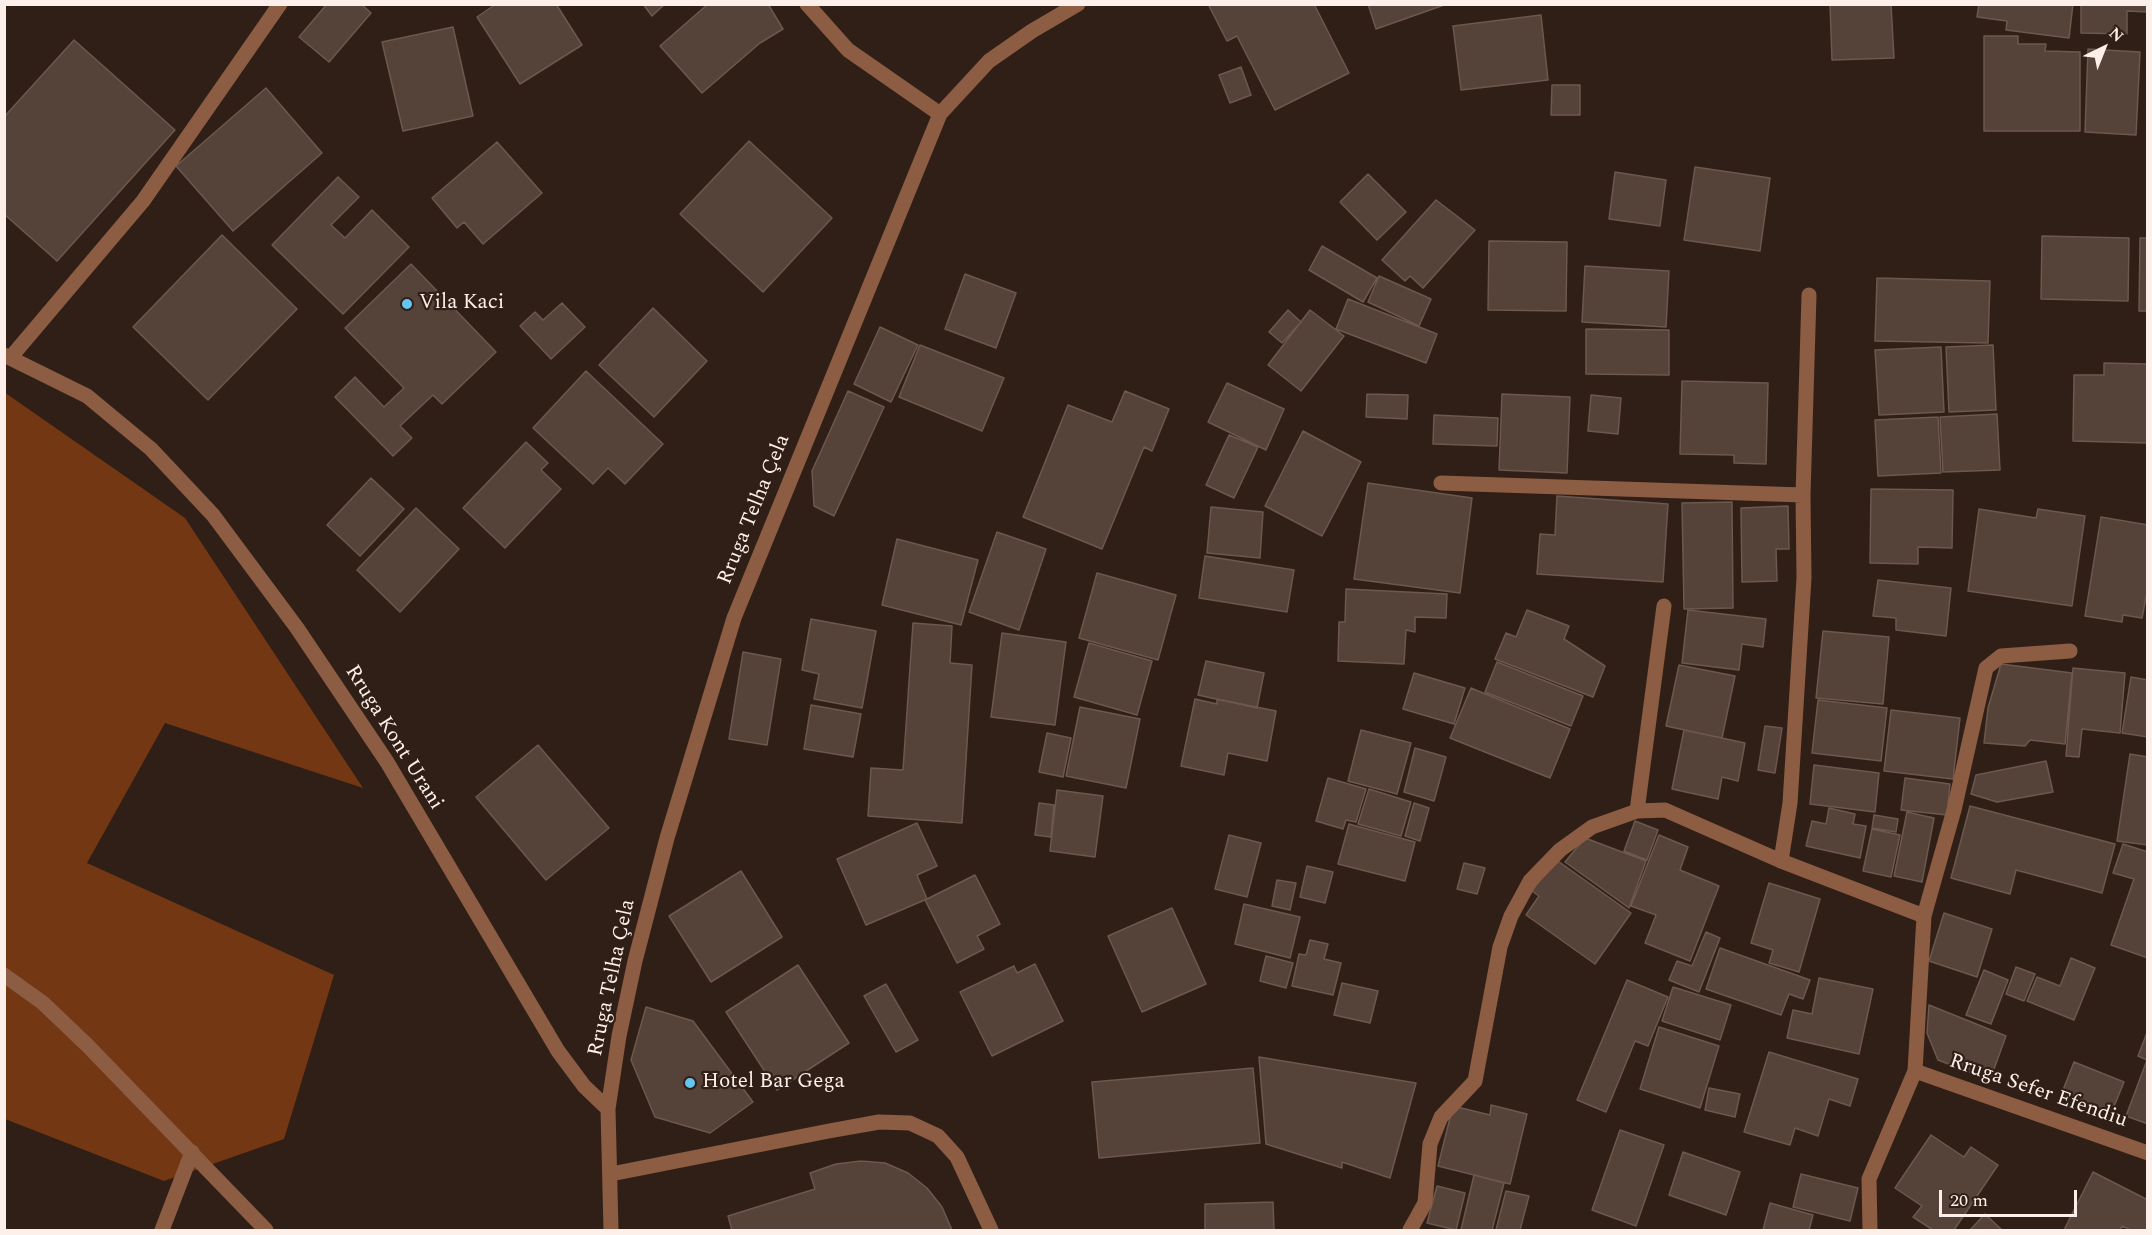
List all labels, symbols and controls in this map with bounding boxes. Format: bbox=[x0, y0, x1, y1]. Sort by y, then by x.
north arrow bbox=[2074, 18, 2134, 78]
text: N bbox=[2103, 22, 2129, 48]
place label: Vila Kaci bbox=[419, 291, 504, 317]
marker: Vila Kaci bbox=[400, 297, 414, 311]
street label: Rruga Telha Çela bbox=[713, 431, 797, 589]
street label: Rruga Kont Urani bbox=[338, 661, 448, 815]
street label: Rruga Telha Çela bbox=[584, 897, 642, 1059]
street label: Rruga Sefer Efendiu bbox=[1946, 1050, 2130, 1134]
place label: Hotel Bar Gega bbox=[702, 1070, 845, 1096]
marker: Hotel Bar Gega bbox=[683, 1076, 697, 1090]
scale bar bbox=[1942, 1178, 2080, 1216]
text: 20 m bbox=[1950, 1187, 1988, 1214]

